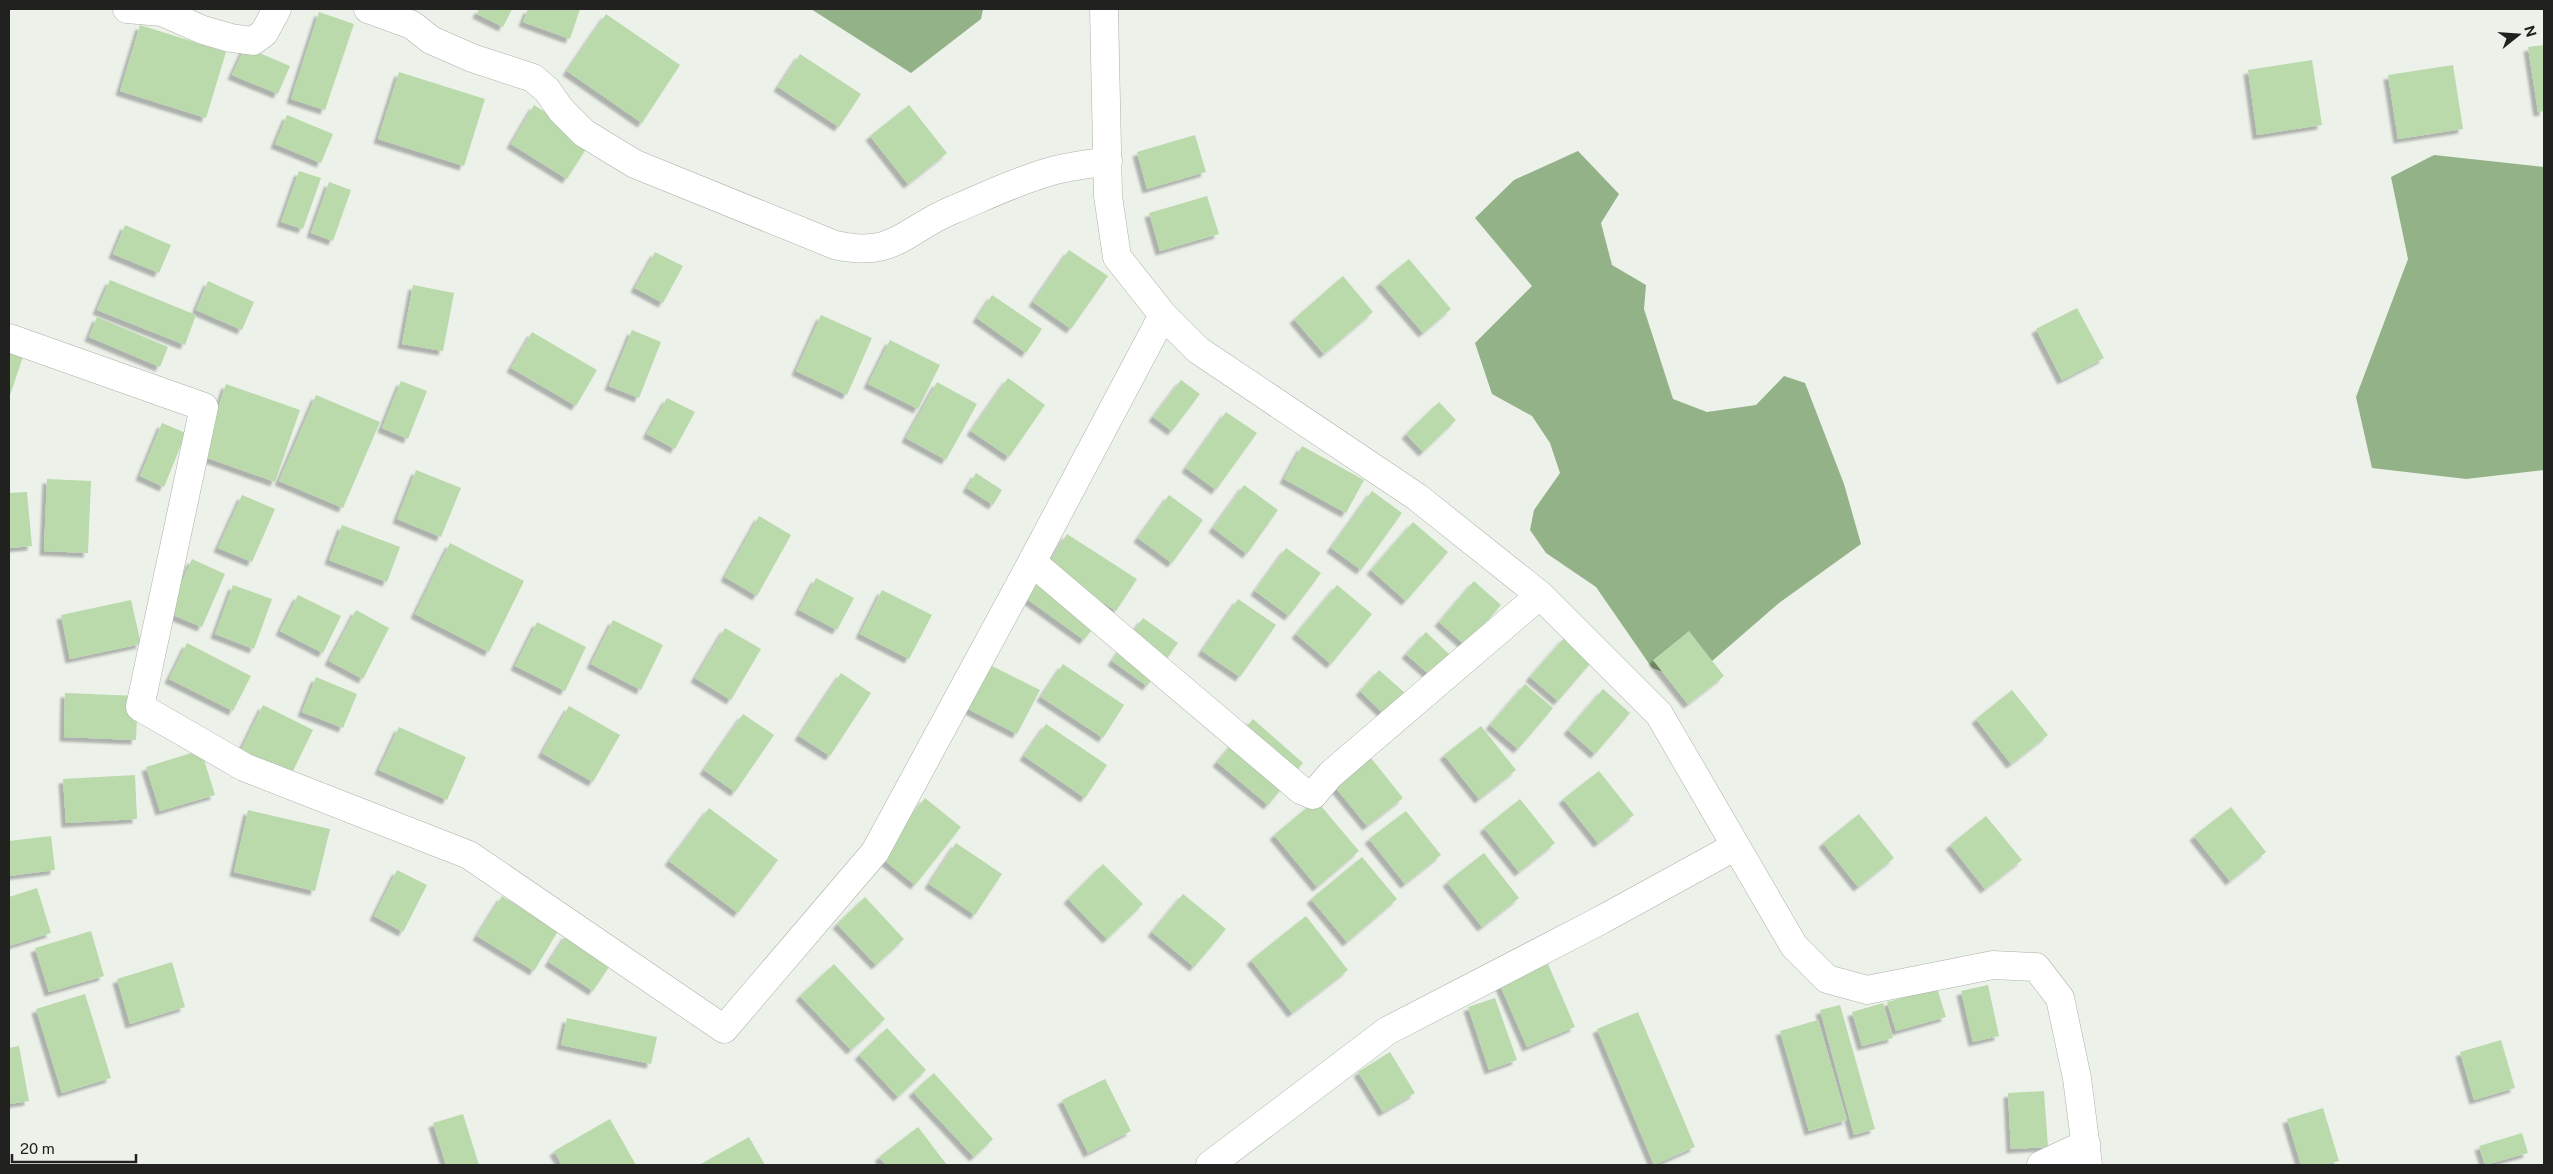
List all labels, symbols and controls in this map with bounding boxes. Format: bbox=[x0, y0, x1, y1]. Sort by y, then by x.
north arrow bbox=[2493, 10, 2543, 60]
text: N bbox=[2521, 24, 2540, 39]
scale bar bbox=[12, 1132, 136, 1164]
text: 20 m bbox=[20, 1140, 55, 1157]

